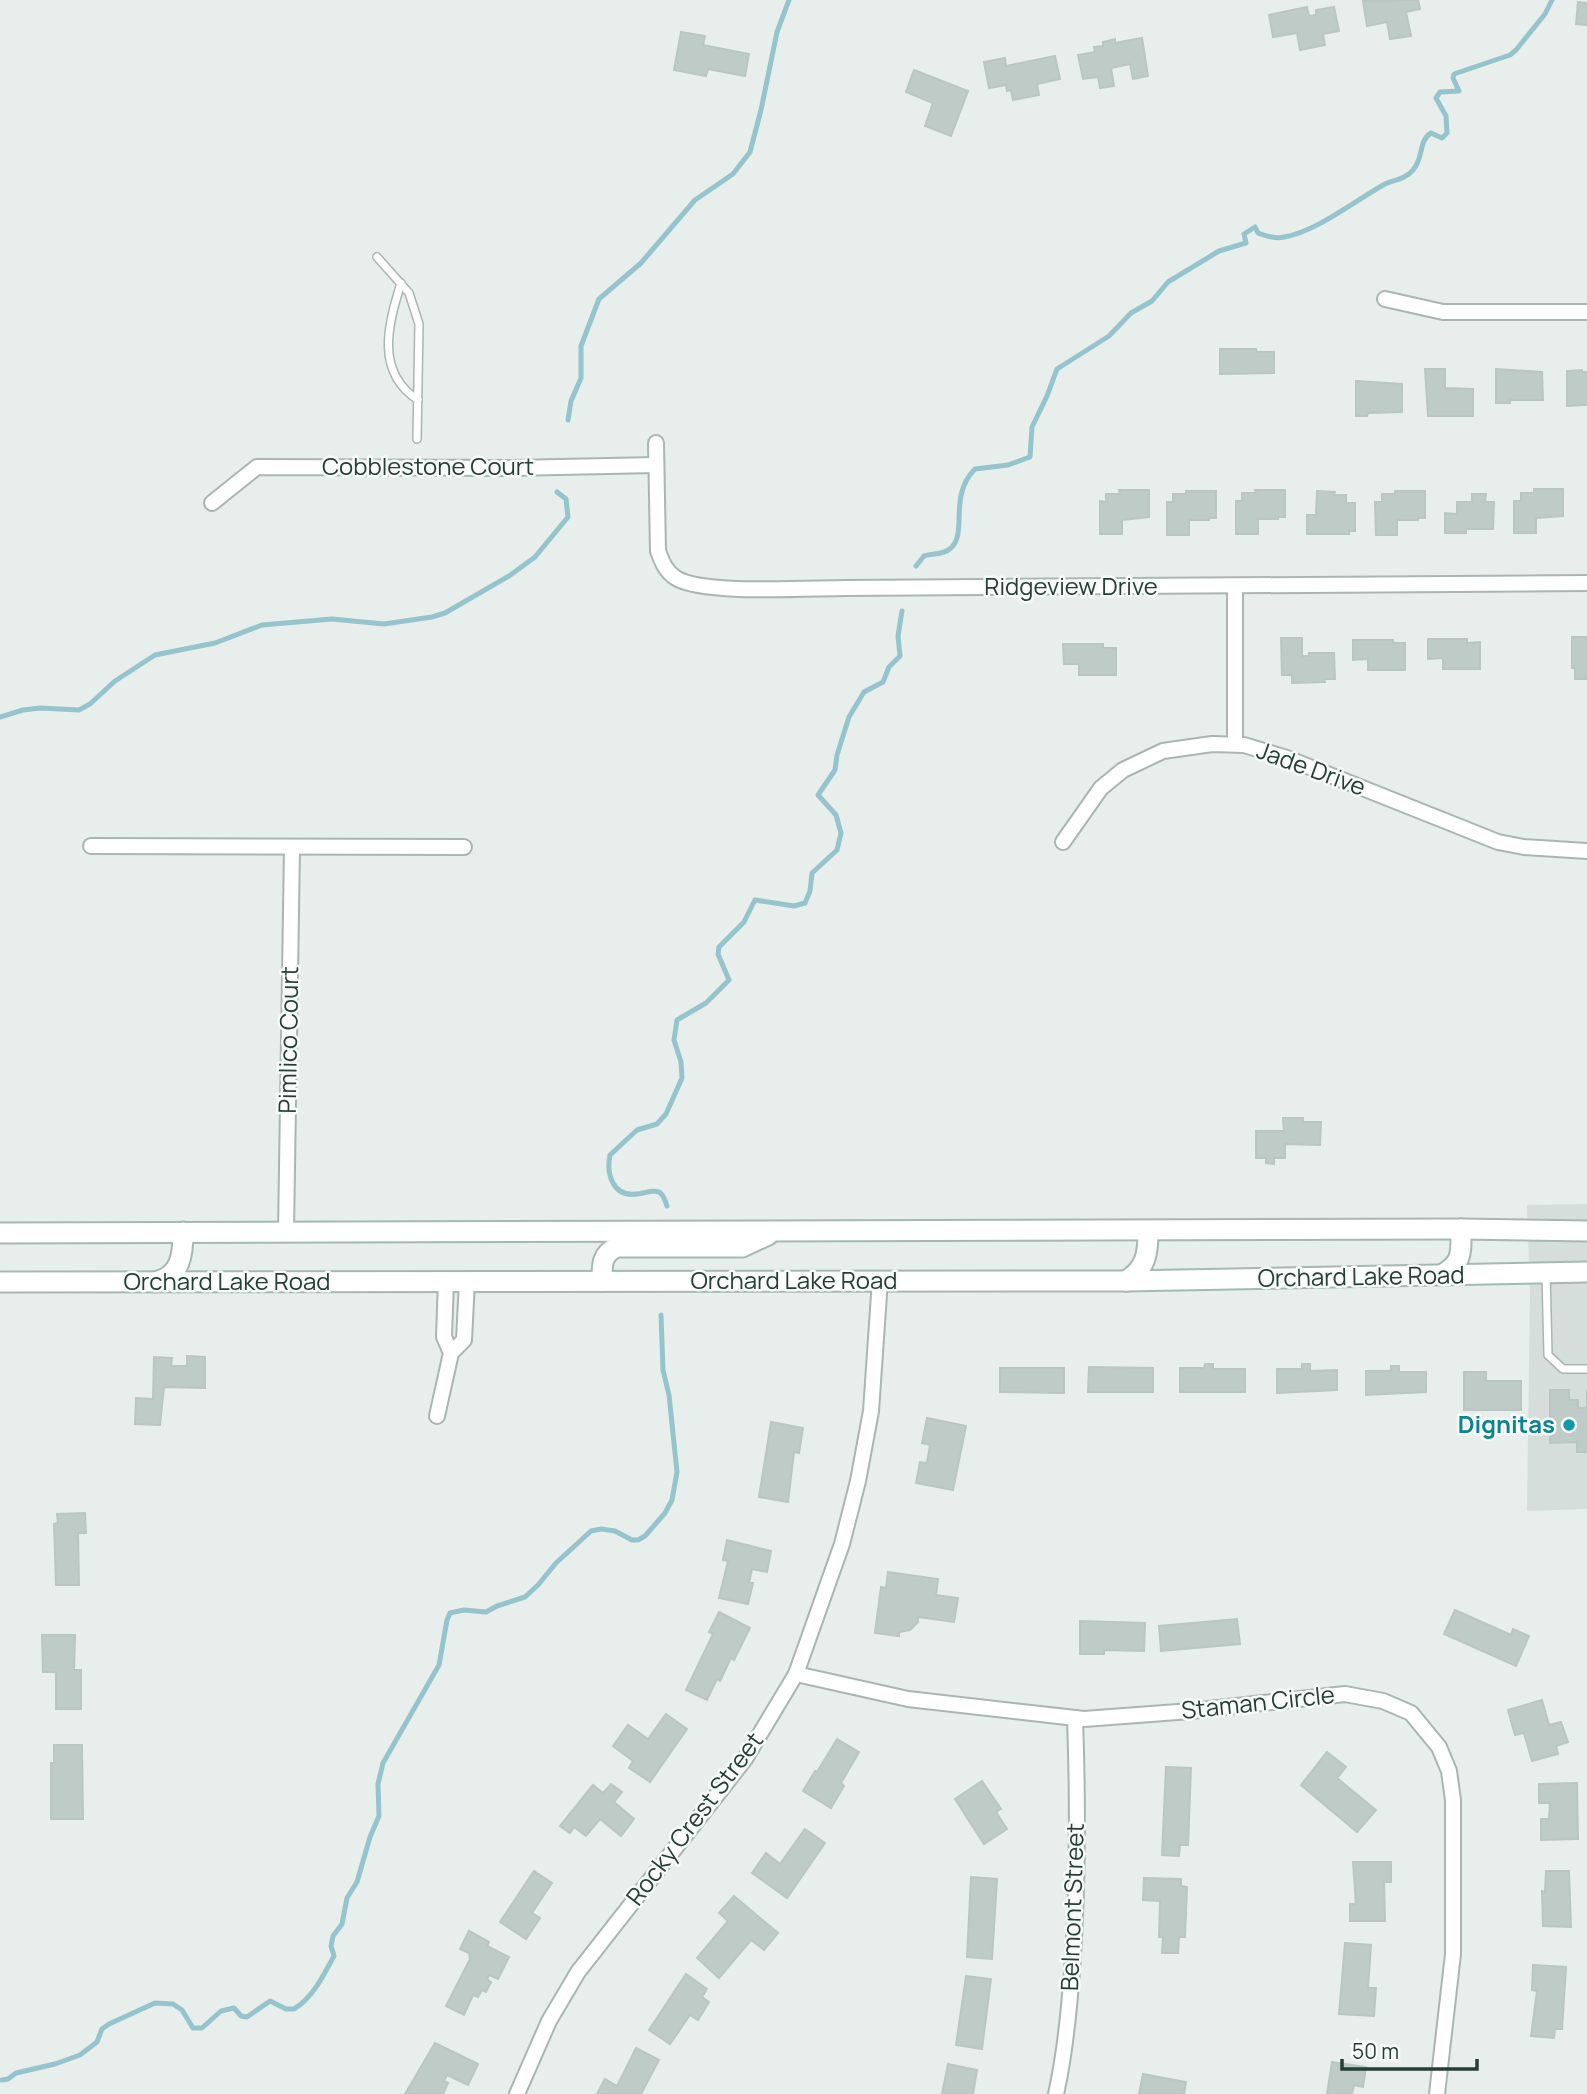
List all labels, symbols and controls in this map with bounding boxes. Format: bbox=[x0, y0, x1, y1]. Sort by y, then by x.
street label: Cobblestone Court bbox=[322, 449, 534, 482]
street label: Ridgeview Drive bbox=[984, 569, 1158, 602]
street label: Jade Drive bbox=[1252, 733, 1371, 803]
street label: Pimlico Court bbox=[270, 966, 305, 1114]
street label: Orchard Lake Road bbox=[1257, 1257, 1465, 1294]
street label: Orchard Lake Road bbox=[690, 1263, 898, 1296]
street label: Orchard Lake Road bbox=[123, 1264, 331, 1297]
place label: Dignitas bbox=[1458, 1407, 1555, 1440]
marker: Dignitas bbox=[1561, 1417, 1577, 1433]
street label: Staman Circle bbox=[1179, 1677, 1336, 1726]
street label: Rocky Crest Street bbox=[618, 1725, 770, 1912]
street label: Belmont Street bbox=[1052, 1822, 1091, 1991]
scale bar bbox=[1342, 2028, 1477, 2072]
text: 50 m bbox=[1352, 2037, 1399, 2065]

